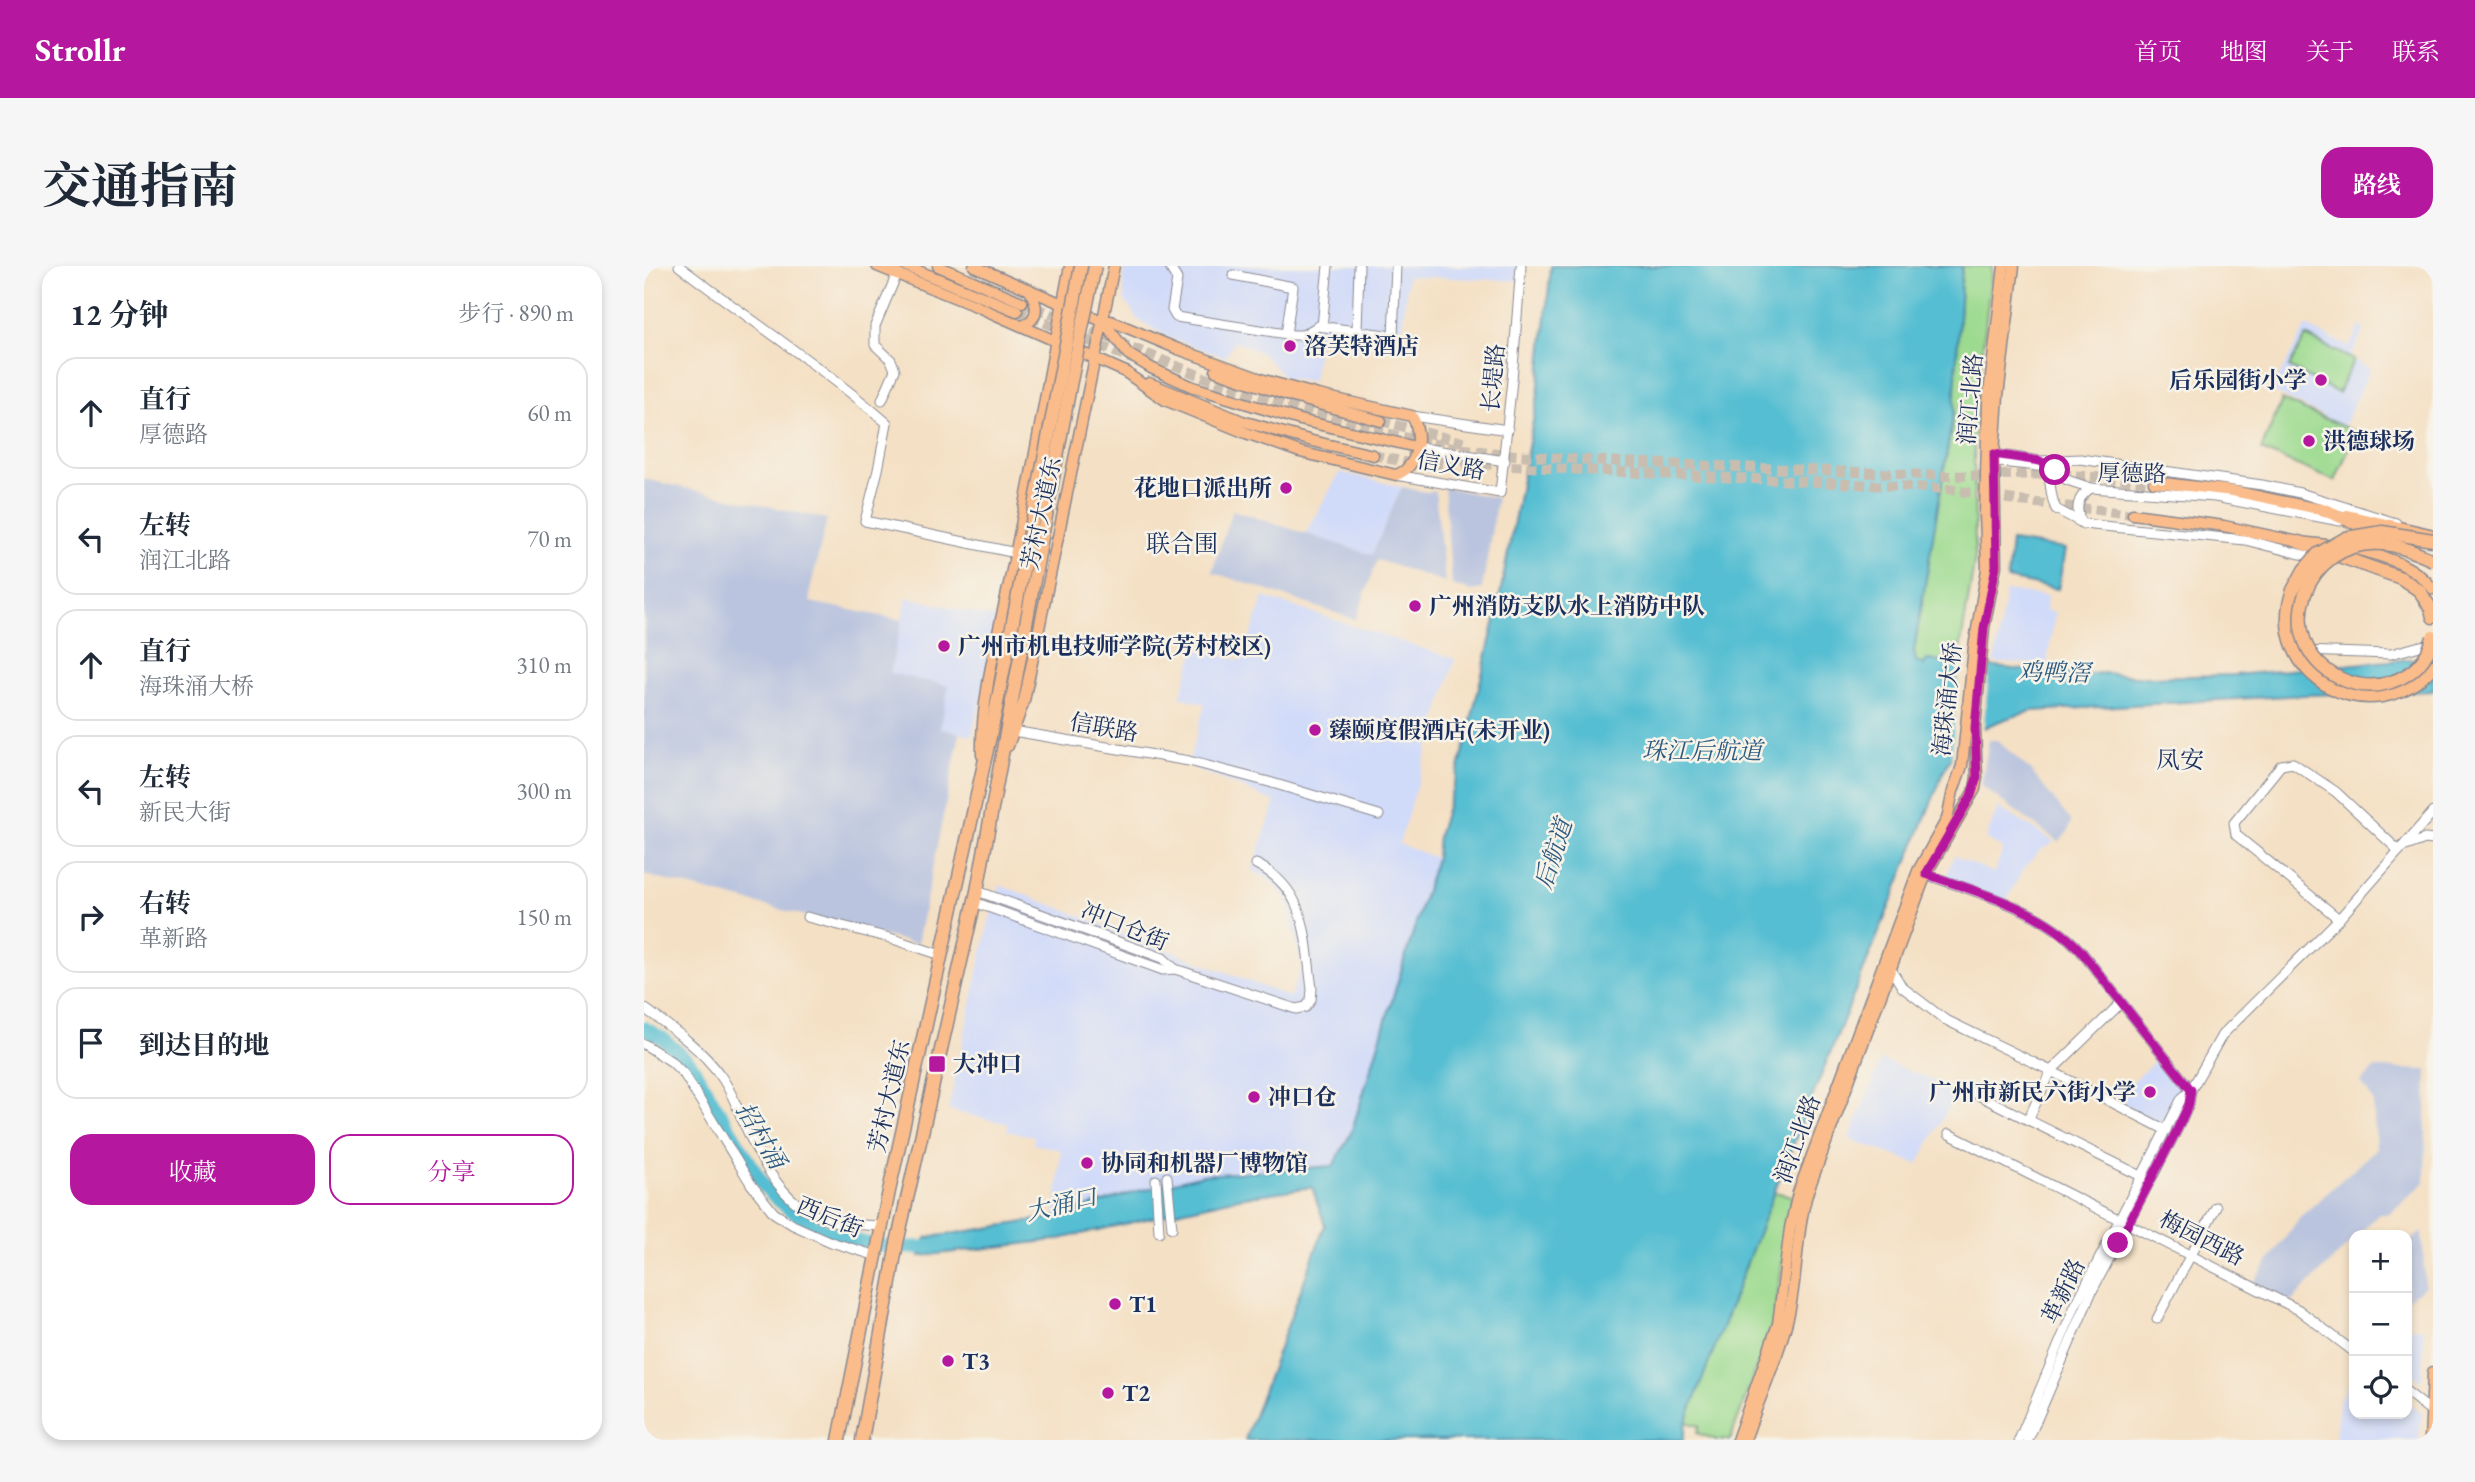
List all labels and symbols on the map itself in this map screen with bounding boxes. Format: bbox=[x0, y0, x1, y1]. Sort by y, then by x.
place label: 洛芙特酒店 bbox=[1304, 331, 1419, 361]
marker: 洛芙特酒店 bbox=[1282, 338, 1298, 354]
street label: 长堤路 bbox=[1475, 342, 1511, 414]
street label: 润江北路 bbox=[1951, 352, 1989, 446]
place label: 后乐园街小学 bbox=[2169, 365, 2307, 395]
marker: 后乐园街小学 bbox=[2313, 372, 2329, 388]
place label: 洪德球场 bbox=[2323, 426, 2415, 456]
marker: 洪德球场 bbox=[2301, 433, 2317, 449]
street label: 信义路 bbox=[1414, 444, 1488, 486]
street label: 芳村大道东 bbox=[1014, 454, 1068, 572]
route start bbox=[2039, 454, 2070, 485]
street label: 厚德路 bbox=[2097, 457, 2167, 489]
place label: 花地口派出所 bbox=[1134, 473, 1272, 503]
marker: 花地口派出所 bbox=[1278, 480, 1294, 496]
district label: 联合围 bbox=[1146, 528, 1218, 559]
place label: 广州消防支队水上消防中队 bbox=[1429, 591, 1705, 621]
marker: 广州消防支队水上消防中队 bbox=[1407, 598, 1423, 614]
place label: 广州市机电技师学院(芳村校区) bbox=[958, 631, 1271, 661]
marker: 广州市机电技师学院(芳村校区) bbox=[936, 638, 952, 654]
street label: 海珠涌大桥 bbox=[1926, 640, 1968, 758]
water label: 鸡鸭滘 bbox=[2018, 656, 2094, 688]
street label: 信联路 bbox=[1067, 706, 1141, 748]
place label: 臻颐度假酒店(未开业) bbox=[1329, 715, 1550, 745]
marker: 臻颐度假酒店(未开业) bbox=[1307, 722, 1323, 738]
water label: 珠江后航道 bbox=[1642, 735, 1765, 766]
district label: 凤安 bbox=[2156, 744, 2204, 775]
water label: 后航道 bbox=[1527, 812, 1580, 893]
street label: 冲口仓街 bbox=[1077, 895, 1173, 957]
street label: 芳村大道东 bbox=[861, 1037, 917, 1155]
place label: 大冲口 bbox=[953, 1049, 1022, 1079]
marker: 大冲口 bbox=[927, 1054, 947, 1074]
place label: 广州市新民六街小学 bbox=[1929, 1077, 2136, 1107]
place label: 冲口仓 bbox=[1268, 1082, 1337, 1112]
marker: 广州市新民六街小学 bbox=[2142, 1084, 2158, 1100]
marker: 冲口仓 bbox=[1246, 1089, 1262, 1105]
street label: 润江北路 bbox=[1767, 1091, 1827, 1187]
water label: 招村涌 bbox=[729, 1096, 794, 1176]
place label: 协同和机器厂博物馆 bbox=[1101, 1148, 1308, 1178]
marker: 协同和机器厂博物馆 bbox=[1079, 1155, 1095, 1171]
water label: 大涌口 bbox=[1022, 1180, 1102, 1227]
street label: 西后街 bbox=[792, 1190, 868, 1244]
street label: 梅园西路 bbox=[2154, 1204, 2250, 1272]
route end bbox=[2102, 1227, 2133, 1258]
street label: 革新路 bbox=[2034, 1253, 2092, 1329]
place label: T1 bbox=[1129, 1289, 1157, 1319]
marker: T1 bbox=[1107, 1296, 1123, 1312]
place label: T3 bbox=[962, 1346, 990, 1376]
marker: T3 bbox=[940, 1353, 956, 1369]
place label: T2 bbox=[1122, 1378, 1150, 1408]
marker: T2 bbox=[1100, 1385, 1116, 1401]

